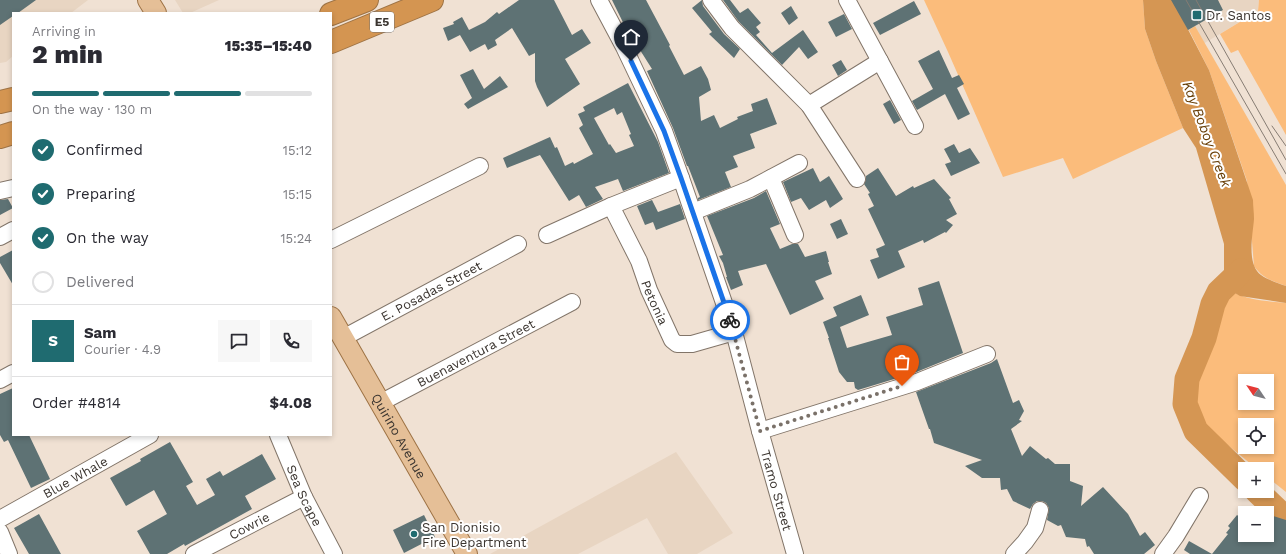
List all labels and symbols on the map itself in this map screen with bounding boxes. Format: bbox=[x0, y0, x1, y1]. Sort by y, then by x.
place label: Dr. Santos bbox=[1206, 8, 1271, 23]
marker: Dr. Santos bbox=[1191, 9, 1203, 21]
road number: E5 bbox=[370, 12, 394, 32]
pin bbox=[614, 20, 648, 61]
water label: Kay Boboy Creek bbox=[1179, 79, 1235, 189]
street label: E. Posadas Street bbox=[378, 258, 485, 324]
street label: Petonia bbox=[638, 278, 671, 328]
courier bbox=[710, 300, 750, 340]
street label: Buenaventura Street bbox=[414, 316, 538, 390]
pin bbox=[885, 345, 919, 386]
north arrow bbox=[1238, 374, 1274, 410]
street label: Quirino Avenue bbox=[368, 391, 429, 481]
street label: Tramo Street bbox=[758, 448, 795, 533]
street label: Blue Whale bbox=[40, 453, 110, 501]
street label: Sea Scape bbox=[283, 463, 325, 529]
street label: Cowrie bbox=[226, 509, 272, 543]
place label: San Dionisio Fire Department bbox=[422, 520, 527, 550]
marker: San Dionisio Fire Department bbox=[409, 529, 419, 539]

